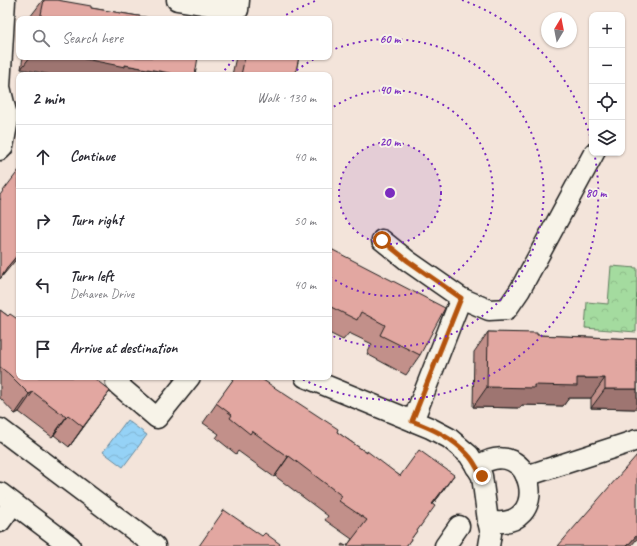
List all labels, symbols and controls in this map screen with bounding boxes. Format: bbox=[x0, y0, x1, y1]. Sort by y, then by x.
north arrow bbox=[541, 12, 577, 48]
map controls bbox=[589, 12, 625, 156]
button: + bbox=[589, 12, 625, 48]
search box bbox=[16, 16, 332, 60]
icon: search bbox=[30, 27, 52, 49]
text: Search here bbox=[62, 29, 123, 48]
text: 60 m bbox=[380, 31, 402, 47]
button: − bbox=[589, 48, 625, 84]
text: 40 m bbox=[380, 82, 401, 98]
button: locate bbox=[589, 84, 625, 120]
text: 2 min bbox=[32, 88, 65, 109]
text: Walk · 130 m bbox=[257, 90, 316, 106]
button: layers bbox=[589, 120, 625, 156]
text: 20 m bbox=[380, 134, 401, 150]
icon: ahead bbox=[32, 146, 54, 168]
text: Continue bbox=[70, 147, 115, 166]
text: 40 m bbox=[294, 149, 316, 165]
text: 80 m bbox=[586, 185, 607, 201]
centre of rings bbox=[383, 186, 397, 200]
icon: right bbox=[32, 210, 54, 232]
text: Turn right bbox=[70, 211, 123, 230]
text: 50 m bbox=[294, 213, 316, 229]
route start bbox=[373, 231, 391, 249]
text: Turn left bbox=[70, 267, 113, 286]
icon: left bbox=[32, 274, 54, 296]
text: 40 m bbox=[294, 277, 316, 293]
text: Dehaven Drive bbox=[70, 286, 134, 302]
icon: arrive bbox=[32, 338, 54, 360]
text: Arrive at destination bbox=[70, 339, 177, 358]
route end bbox=[473, 467, 491, 485]

